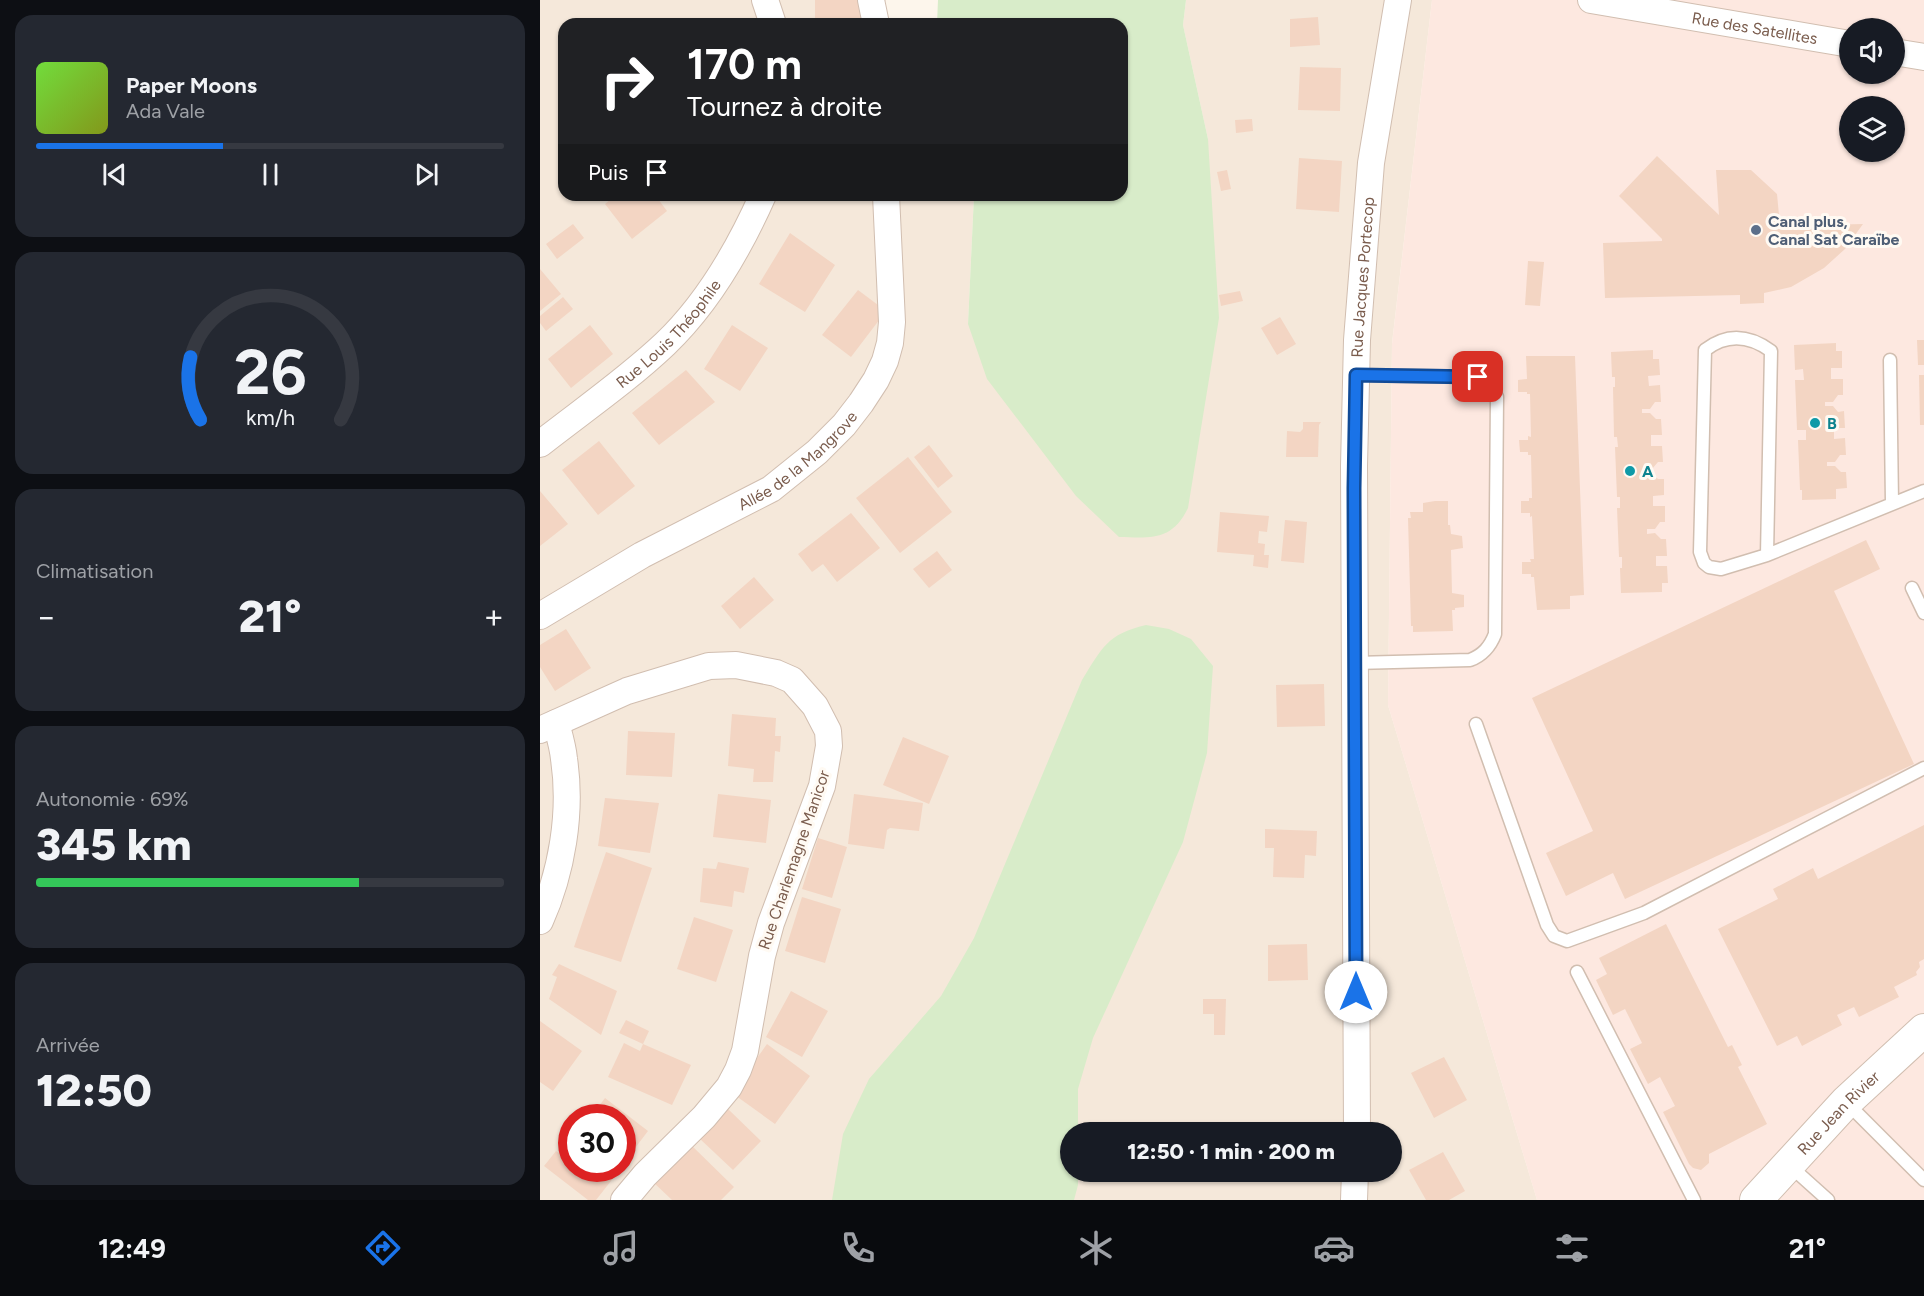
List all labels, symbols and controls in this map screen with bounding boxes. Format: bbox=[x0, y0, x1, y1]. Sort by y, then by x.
street label: Rue des Satellites bbox=[1690, 8, 1819, 48]
map controls bbox=[1839, 18, 1905, 162]
button: sound bbox=[1839, 18, 1905, 84]
text: 170 m bbox=[687, 39, 802, 90]
icon: right bbox=[588, 42, 666, 120]
text: Paper Moons bbox=[126, 72, 257, 99]
text: Tournez à droite bbox=[687, 90, 882, 123]
button: layers bbox=[1839, 96, 1905, 162]
text: Ada Vale bbox=[126, 99, 205, 123]
icon: arrive bbox=[640, 156, 673, 189]
icon: previous bbox=[98, 158, 131, 191]
icon: pause bbox=[254, 158, 287, 191]
icon: next bbox=[410, 158, 443, 191]
text: Puis bbox=[588, 159, 628, 186]
street label: Rue Jacques Portecop bbox=[1347, 196, 1378, 358]
place label: Canal plus, Canal Sat Caraïbe bbox=[1768, 212, 1899, 249]
marker: Canal plus, Canal Sat Caraïbe bbox=[1749, 223, 1763, 237]
street label: Rue Louis Théophile bbox=[612, 276, 725, 392]
text: 26 bbox=[234, 335, 306, 410]
pin bbox=[1452, 351, 1503, 402]
icon: arrive bbox=[1461, 360, 1494, 393]
text: km/h bbox=[246, 405, 294, 430]
street label: Allée de la Mangrove bbox=[735, 407, 861, 514]
place label: B bbox=[1827, 414, 1837, 433]
marker: B bbox=[1808, 416, 1822, 430]
place label: A bbox=[1642, 462, 1654, 481]
marker: A bbox=[1623, 464, 1637, 478]
text: Climatisation bbox=[36, 559, 153, 583]
text: 21° bbox=[239, 589, 301, 643]
text: − bbox=[36, 597, 57, 636]
text: + bbox=[483, 597, 504, 636]
street label: Rue Charlemagne Manicor bbox=[754, 767, 834, 952]
text: Autonomie · 69% bbox=[36, 787, 188, 811]
text: 345 km bbox=[36, 817, 192, 871]
position arrow bbox=[1324, 960, 1388, 1024]
text: Arrivée bbox=[36, 1033, 100, 1057]
text: 12:50 bbox=[36, 1063, 152, 1117]
street label: Rue Jean Rivier bbox=[1793, 1066, 1884, 1158]
speed limit sign: 30 bbox=[558, 1104, 636, 1182]
text: 12:50 · 1 min · 200 m bbox=[1127, 1138, 1335, 1165]
icon: directions bbox=[362, 1227, 404, 1269]
icon: music bbox=[600, 1227, 642, 1269]
icon: phone bbox=[837, 1227, 879, 1269]
icon: climate bbox=[1075, 1227, 1117, 1269]
icon: car bbox=[1313, 1227, 1355, 1269]
icon: filters bbox=[1551, 1227, 1593, 1269]
text: 12:49 bbox=[98, 1232, 166, 1265]
text: 21° bbox=[1789, 1232, 1826, 1265]

